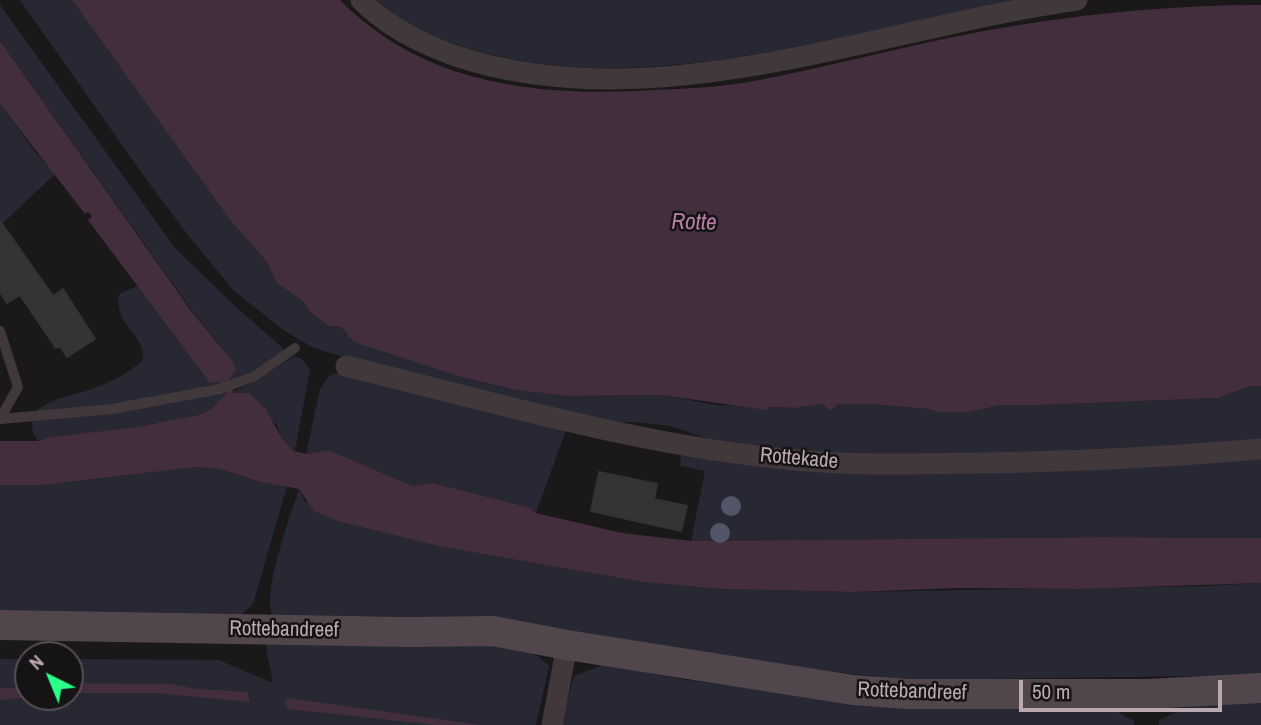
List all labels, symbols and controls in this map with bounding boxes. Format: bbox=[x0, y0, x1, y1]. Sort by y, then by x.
water label: Rotte bbox=[671, 209, 717, 237]
street label: Rottekade bbox=[759, 443, 839, 475]
street label: Rottebandreef bbox=[229, 616, 339, 644]
north arrow bbox=[14, 641, 84, 711]
text: N bbox=[23, 649, 49, 675]
scale bar bbox=[1023, 666, 1226, 710]
text: 50 m bbox=[1032, 677, 1070, 706]
street label: Rottebandreef bbox=[857, 678, 967, 706]

